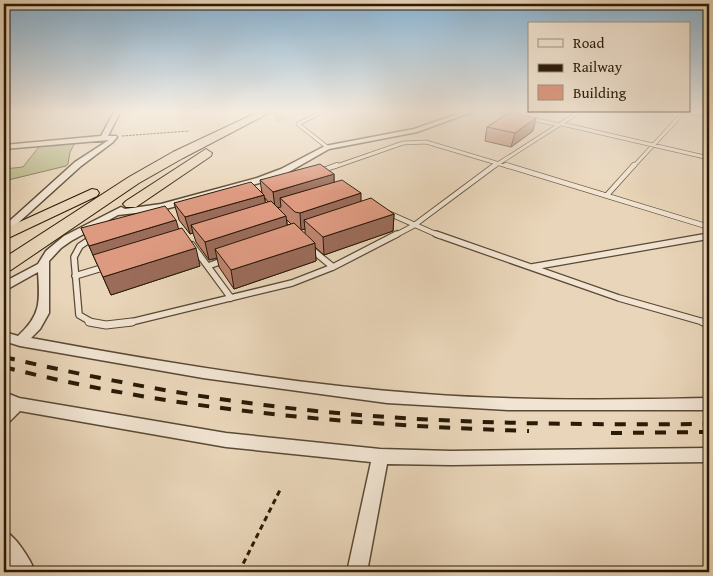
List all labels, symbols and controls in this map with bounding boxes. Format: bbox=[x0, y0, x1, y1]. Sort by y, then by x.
legend bbox=[528, 22, 690, 112]
text: Road bbox=[573, 32, 604, 53]
text: Railway bbox=[573, 56, 623, 77]
text: Building bbox=[573, 82, 627, 103]

